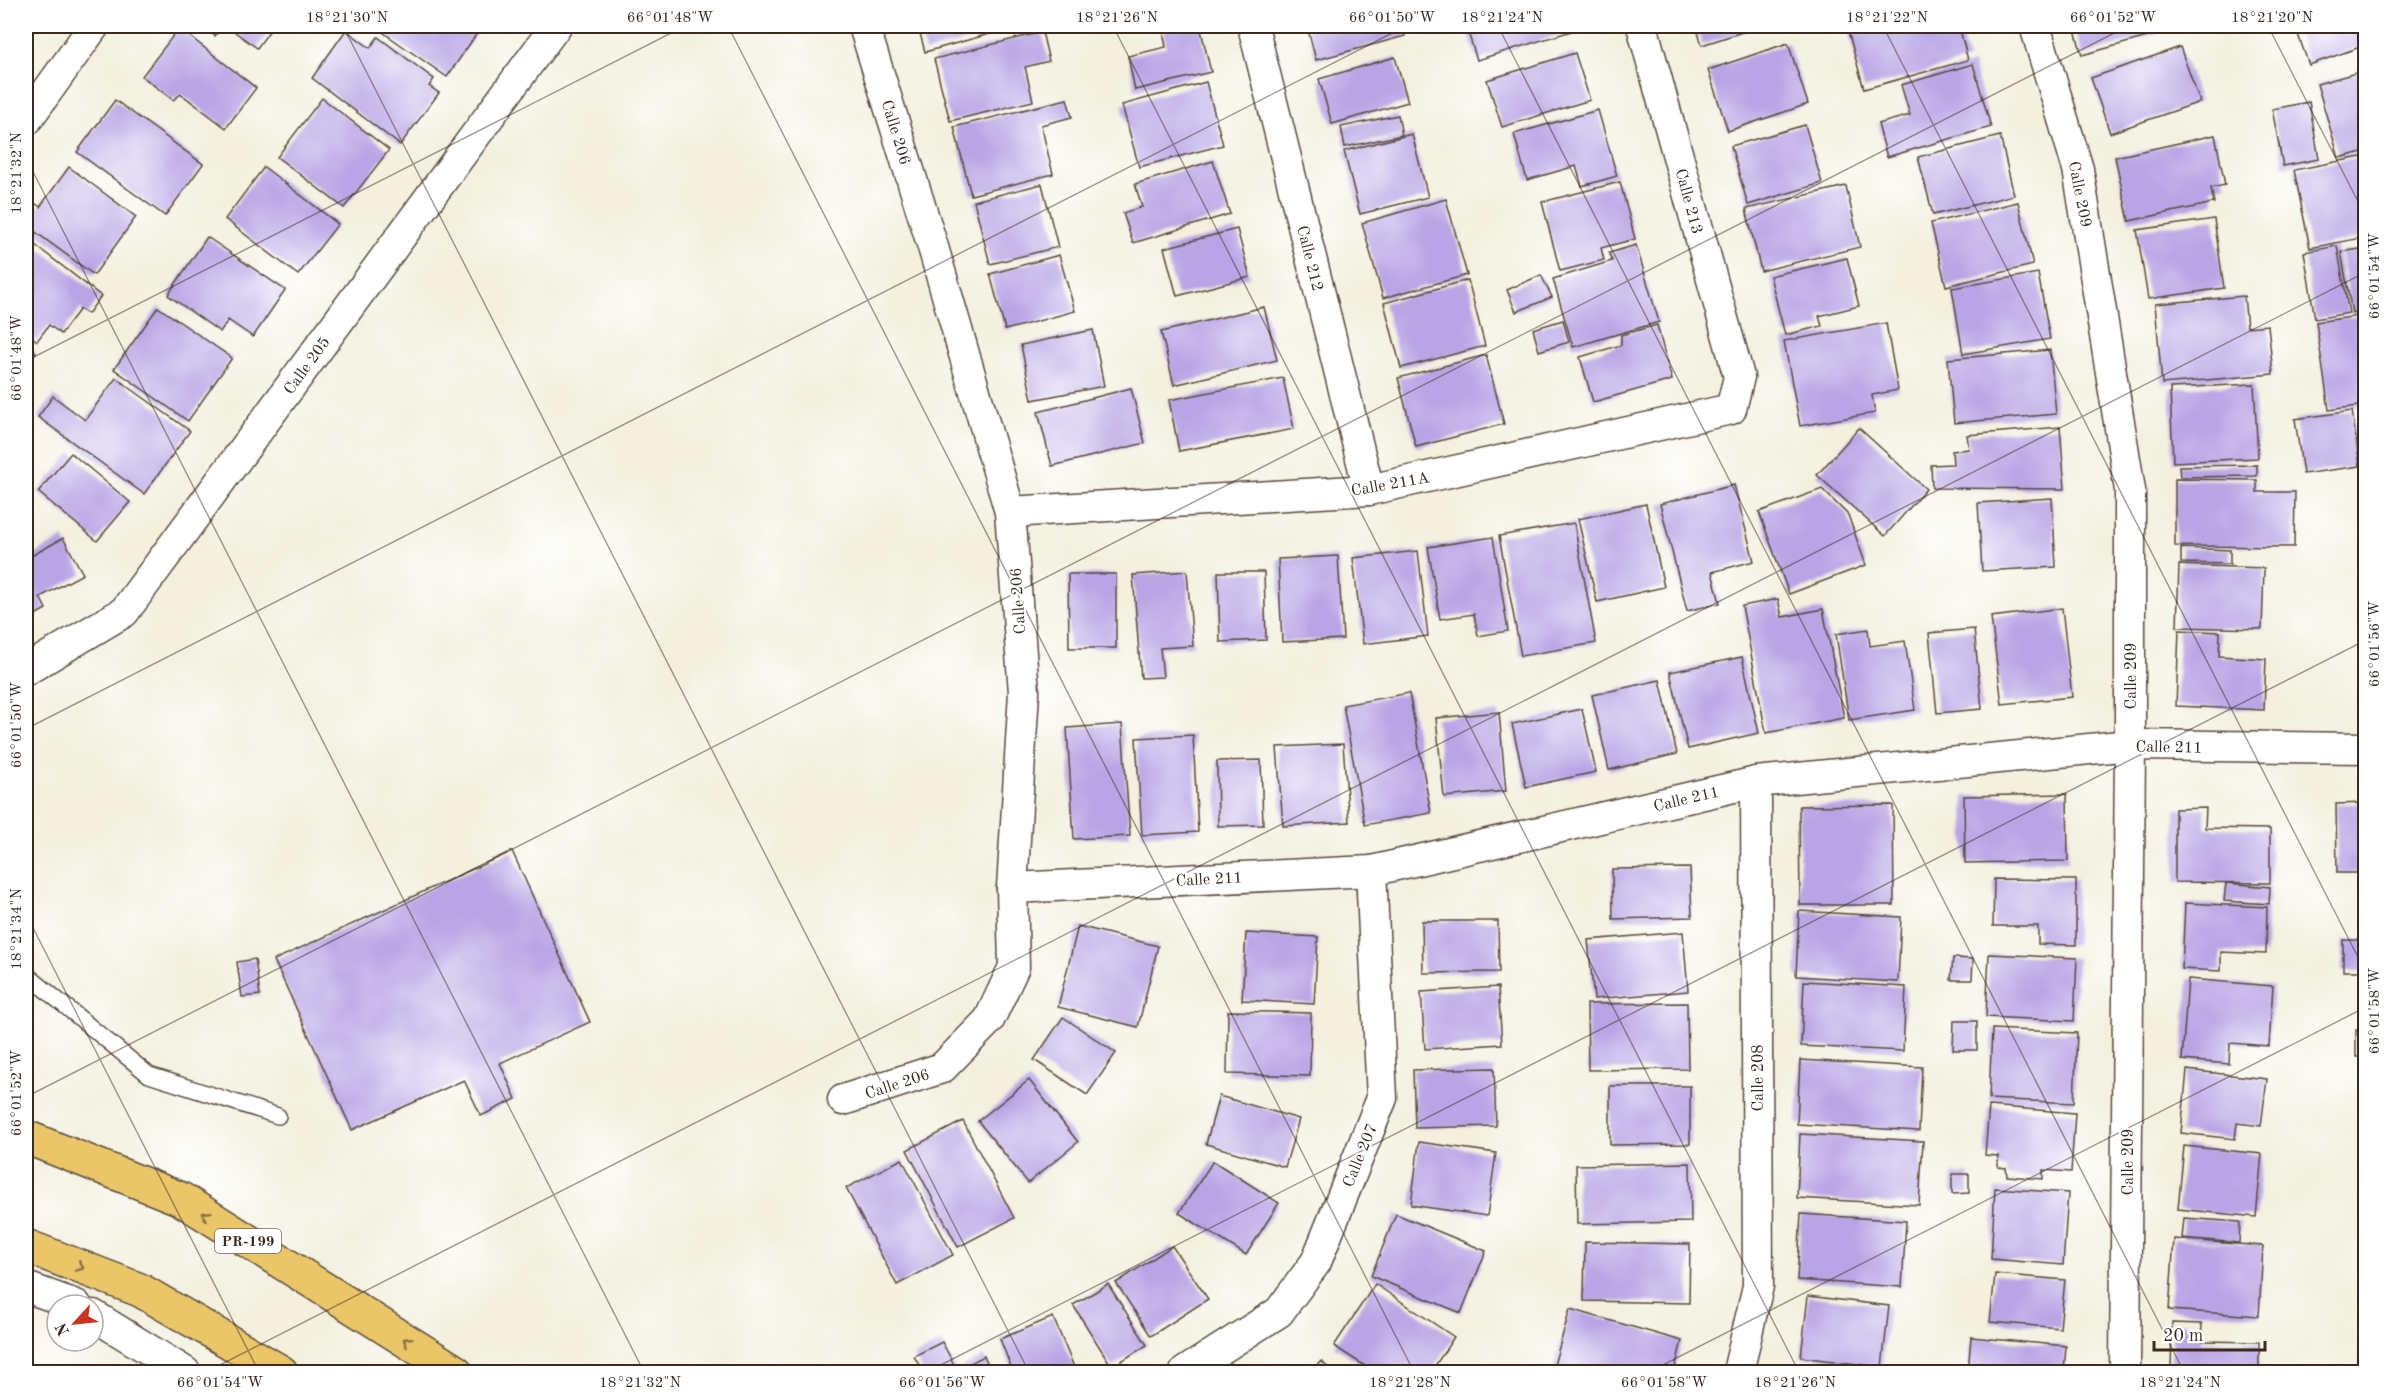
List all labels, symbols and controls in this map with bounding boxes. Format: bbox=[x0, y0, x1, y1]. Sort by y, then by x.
text: 18°21'30"N bbox=[306, 11, 388, 26]
text: 66°01'48"W bbox=[627, 11, 713, 26]
text: 18°21'26"N bbox=[1076, 11, 1158, 26]
text: 66°01'50"W bbox=[1349, 11, 1435, 26]
text: 18°21'24"N bbox=[1461, 11, 1543, 26]
text: 18°21'22"N bbox=[1846, 11, 1928, 26]
text: 66°01'52"W bbox=[2070, 11, 2156, 26]
text: 18°21'20"N bbox=[2231, 11, 2313, 26]
street label: Calle 206 bbox=[878, 98, 913, 167]
text: 18°21'32"N bbox=[10, 132, 25, 214]
street label: Calle 209 bbox=[2065, 160, 2093, 229]
street label: Calle 213 bbox=[1672, 167, 1704, 236]
street label: Calle 212 bbox=[1293, 224, 1325, 293]
text: 66°01'54"W bbox=[2368, 233, 2383, 319]
text: 66°01'48"W bbox=[10, 315, 25, 401]
street label: Calle 205 bbox=[281, 334, 334, 398]
street label: Calle 211A bbox=[1350, 470, 1431, 500]
street label: Calle 206 bbox=[1009, 567, 1029, 635]
text: 66°01'56"W bbox=[2368, 601, 2383, 687]
street label: Calle 209 bbox=[2124, 643, 2140, 709]
text: 66°01'50"W bbox=[10, 682, 25, 768]
street label: Calle 211 bbox=[2135, 739, 2203, 757]
street label: Calle 211 bbox=[1652, 785, 1721, 815]
street label: Calle 211 bbox=[1175, 870, 1243, 890]
text: 18°21'34"N bbox=[10, 888, 25, 970]
text: 66°01'58"W bbox=[2368, 968, 2383, 1054]
street label: Calle 208 bbox=[1751, 1045, 1767, 1111]
text: 66°01'52"W bbox=[10, 1050, 25, 1136]
street label: Calle 206 bbox=[863, 1067, 932, 1103]
street label: Calle 207 bbox=[1341, 1122, 1381, 1190]
street label: Calle 209 bbox=[2121, 1129, 2137, 1195]
one-way arrow bbox=[202, 1211, 213, 1222]
road number: PR-199 bbox=[215, 1229, 281, 1253]
one-way arrow bbox=[74, 1260, 85, 1272]
north arrow bbox=[45, 1293, 105, 1353]
scale bar bbox=[2154, 1314, 2265, 1352]
text: N bbox=[53, 1319, 73, 1338]
text: 20 m bbox=[2163, 1327, 2203, 1345]
one-way arrow bbox=[403, 1337, 413, 1349]
text: 66°01'54"W bbox=[177, 1376, 263, 1391]
text: 18°21'32"N bbox=[599, 1376, 681, 1391]
text: 66°01'56"W bbox=[899, 1376, 985, 1391]
text: 18°21'28"N bbox=[1369, 1376, 1451, 1391]
text: 66°01'58"W bbox=[1621, 1376, 1707, 1391]
text: 18°21'26"N bbox=[1754, 1376, 1836, 1391]
text: 18°21'24"N bbox=[2139, 1376, 2221, 1391]

